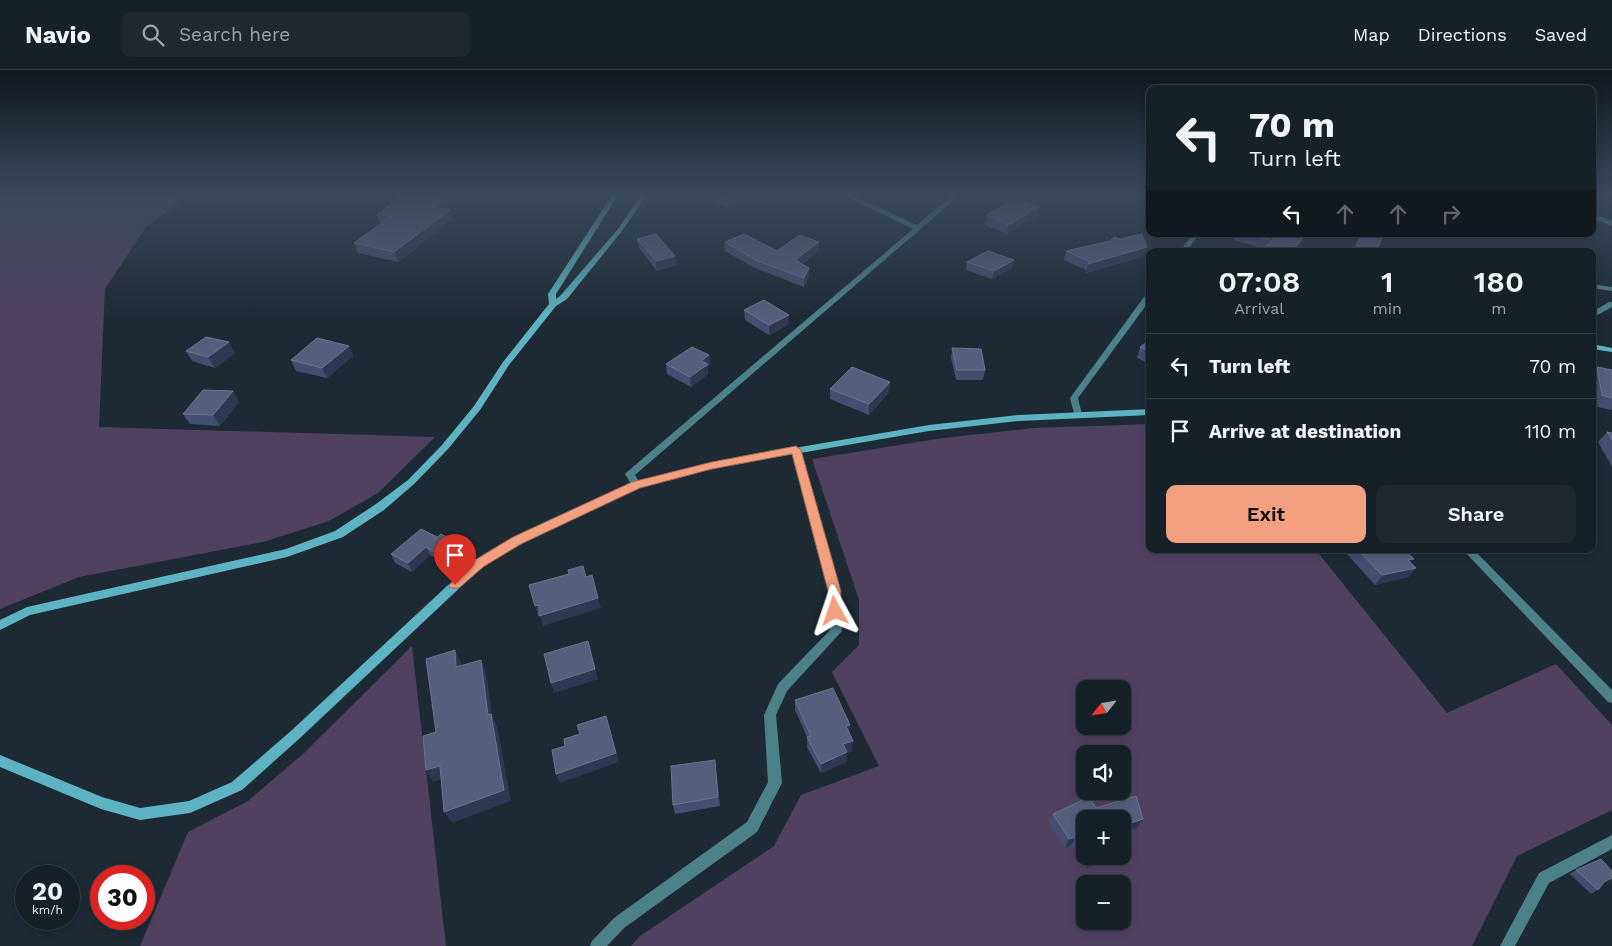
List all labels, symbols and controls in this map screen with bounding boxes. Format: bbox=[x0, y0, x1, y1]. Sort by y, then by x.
search box bbox=[121, 12, 471, 57]
text: Navio bbox=[25, 21, 91, 49]
icon: search bbox=[139, 21, 167, 49]
text: Search here bbox=[179, 23, 290, 46]
text: Map bbox=[1353, 24, 1390, 45]
text: Directions bbox=[1418, 24, 1507, 45]
text: Saved bbox=[1535, 24, 1587, 45]
text: 70 m bbox=[1249, 104, 1335, 146]
icon: left bbox=[1166, 105, 1231, 170]
text: Turn left bbox=[1249, 146, 1341, 171]
icon: left bbox=[1278, 200, 1306, 228]
icon: ahead bbox=[1331, 200, 1359, 228]
icon: ahead bbox=[1384, 200, 1412, 228]
icon: right bbox=[1437, 200, 1465, 228]
text: 07:08 bbox=[1218, 264, 1300, 299]
text: 1 bbox=[1381, 264, 1393, 299]
text: 180 bbox=[1474, 264, 1524, 299]
text: Arrival bbox=[1234, 299, 1284, 318]
text: min bbox=[1372, 299, 1402, 318]
text: m bbox=[1491, 299, 1507, 318]
icon: left bbox=[1166, 352, 1194, 380]
text: Turn left bbox=[1209, 355, 1290, 378]
text: 70 m bbox=[1529, 355, 1576, 378]
icon: arrive bbox=[1166, 417, 1194, 445]
text: Arrive at destination bbox=[1209, 420, 1401, 443]
text: 110 m bbox=[1525, 420, 1576, 443]
button: Exit bbox=[1166, 485, 1366, 543]
button: Share bbox=[1376, 485, 1576, 543]
pin bbox=[434, 534, 476, 585]
icon: arrive bbox=[441, 541, 469, 569]
position arrow bbox=[808, 584, 860, 636]
north arrow bbox=[1076, 680, 1131, 735]
map controls bbox=[1076, 680, 1131, 930]
button: sound bbox=[1076, 745, 1131, 800]
button: + bbox=[1076, 810, 1131, 865]
speed limit sign: 30 bbox=[90, 865, 155, 930]
button: − bbox=[1076, 875, 1131, 930]
text: 20 bbox=[32, 877, 63, 906]
text: km/h bbox=[32, 903, 63, 917]

